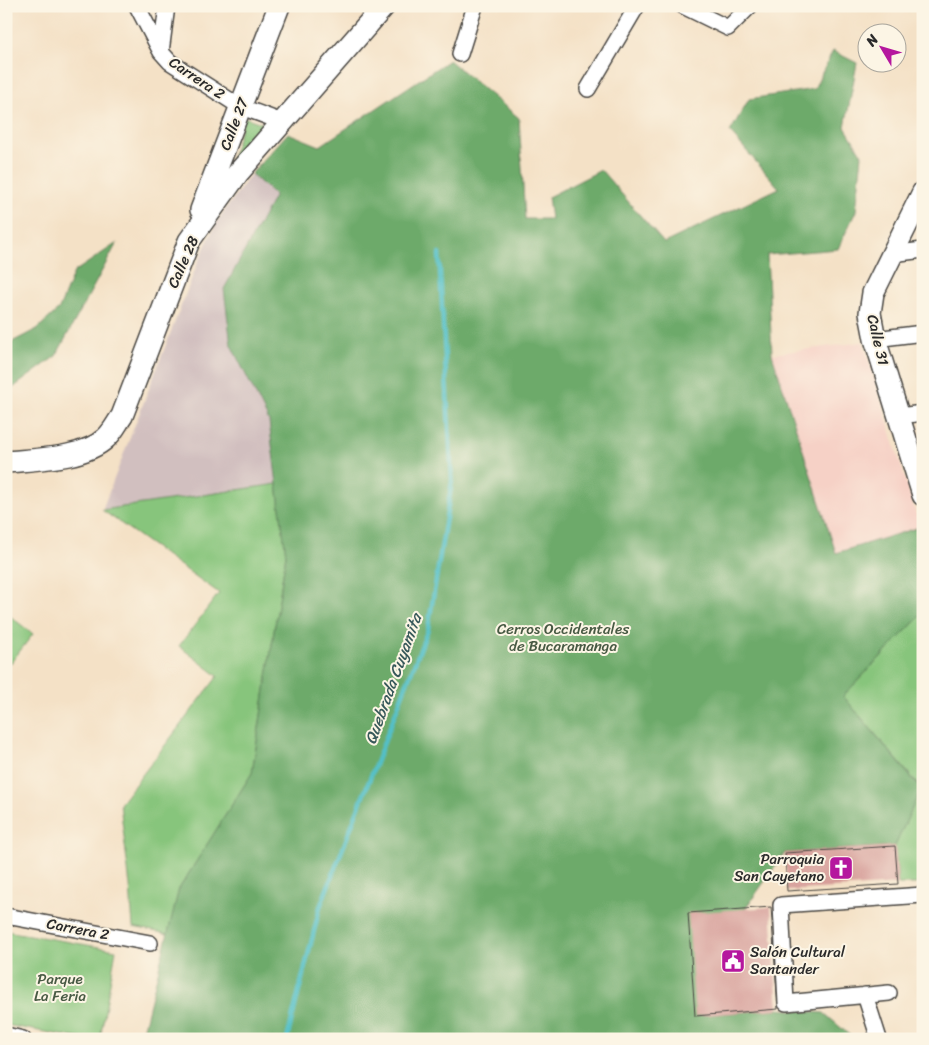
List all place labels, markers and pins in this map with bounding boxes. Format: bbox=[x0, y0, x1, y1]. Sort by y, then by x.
place label: Parroquia San Cayetano bbox=[734, 846, 824, 889]
church icon: Parroquia San Cayetano bbox=[828, 855, 854, 881]
place label: Salón Cultural Santander bbox=[750, 939, 846, 982]
public building icon: Salón Cultural Santander bbox=[720, 948, 746, 974]

